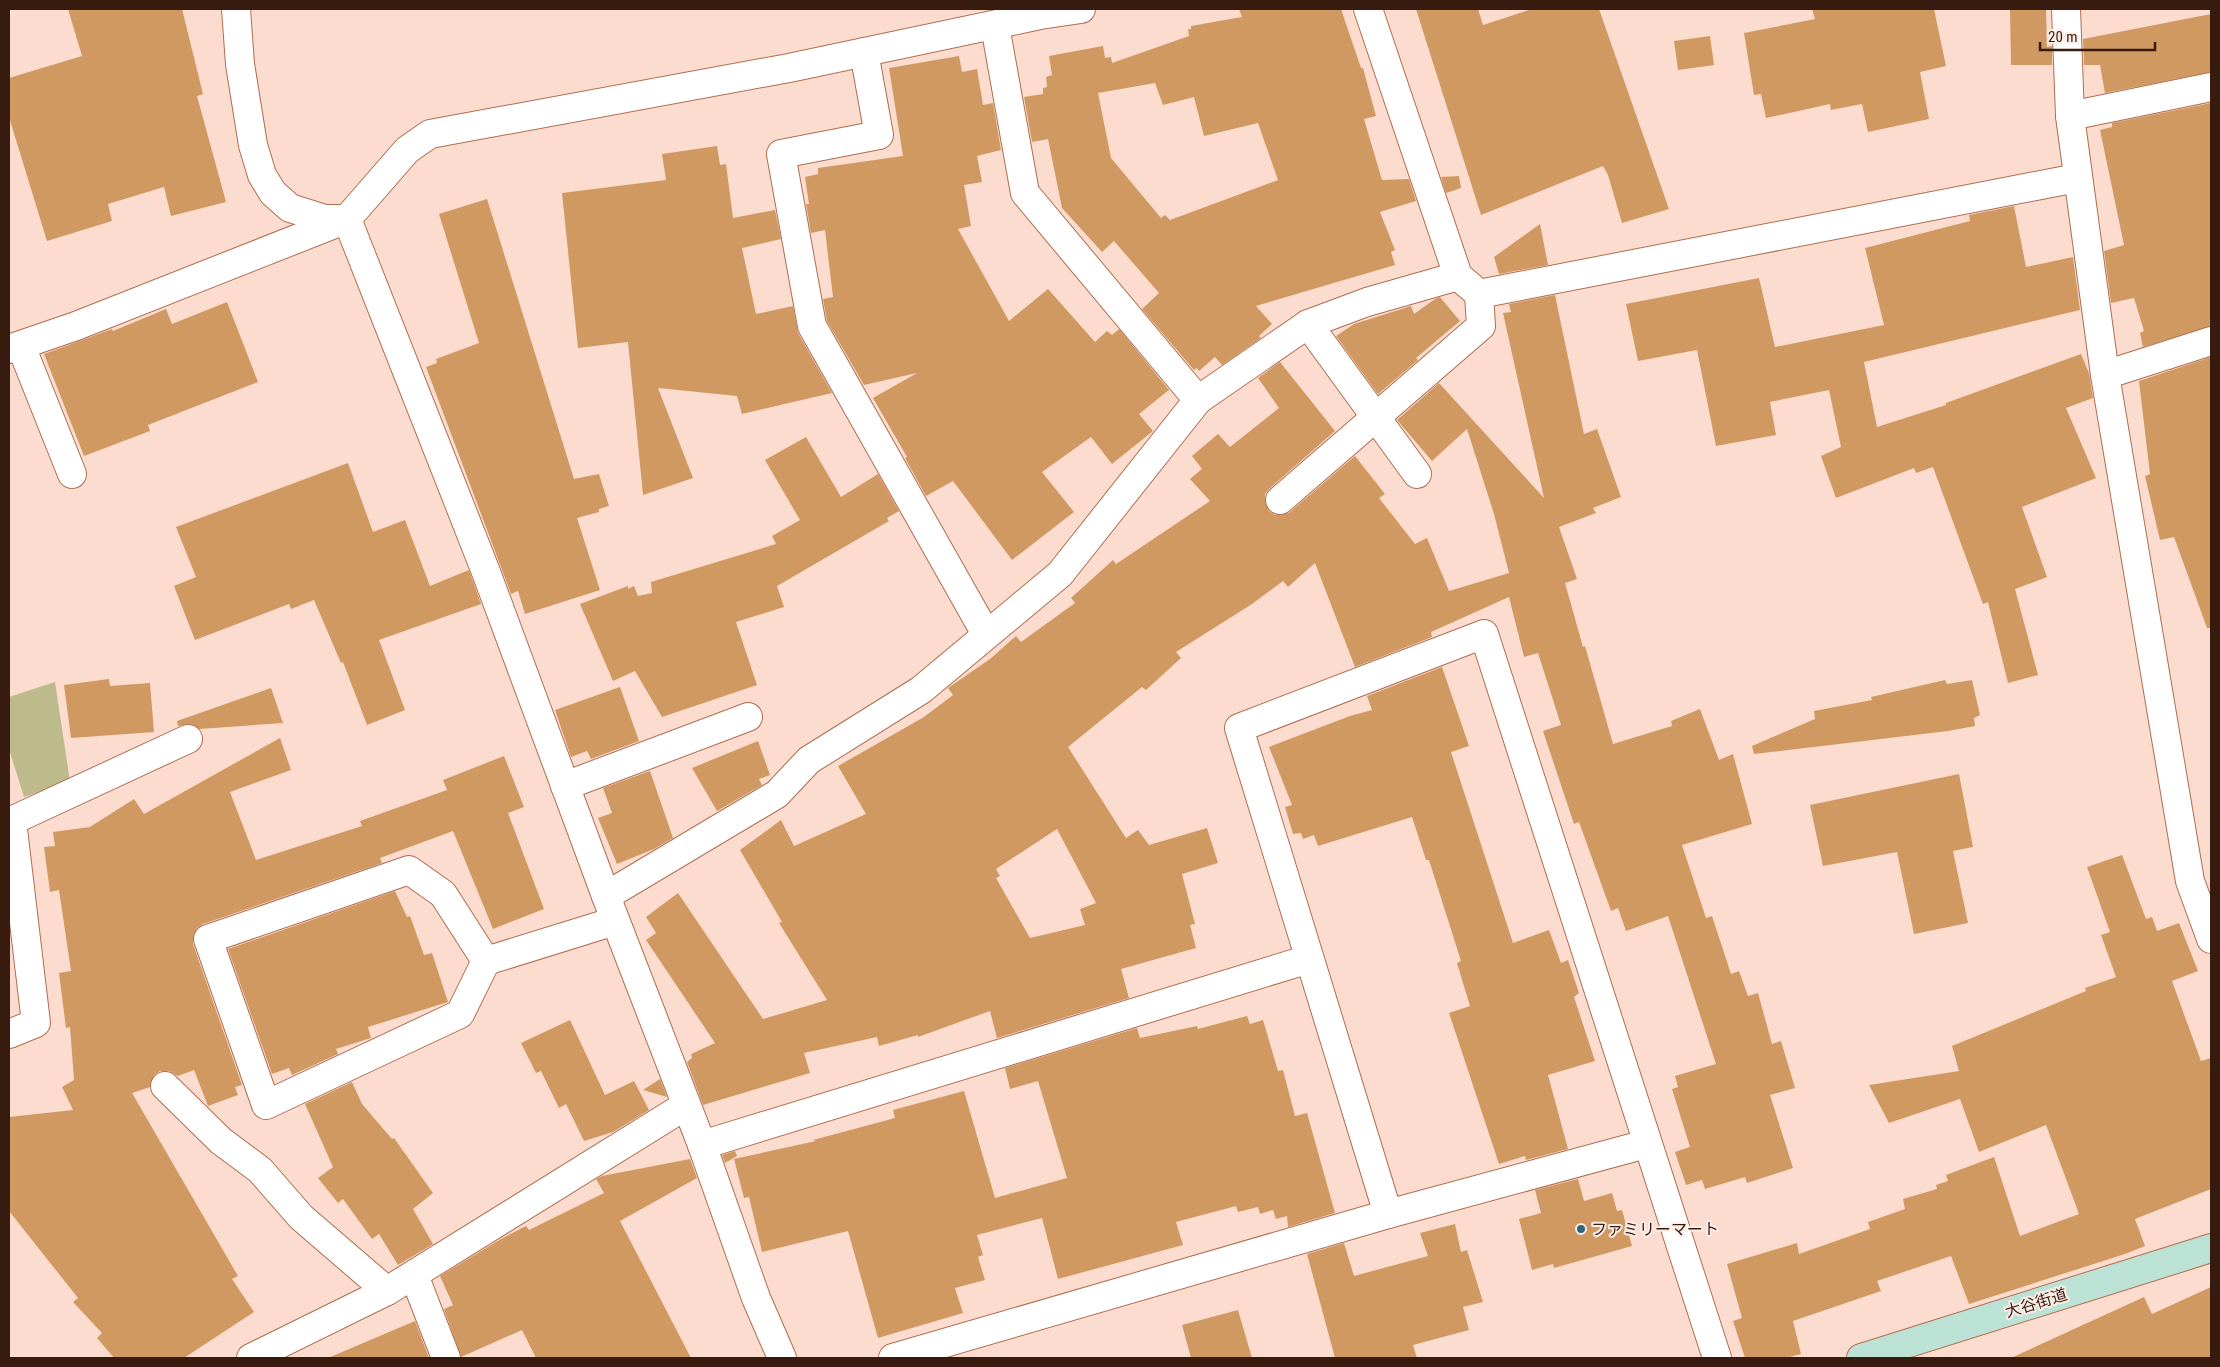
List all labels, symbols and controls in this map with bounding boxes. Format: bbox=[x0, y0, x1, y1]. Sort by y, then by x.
scale bar bbox=[2040, 20, 2155, 52]
text: 20 m bbox=[2048, 28, 2078, 46]
place label: ファミリーマート bbox=[1591, 1220, 1719, 1239]
marker: ファミリーマート bbox=[1575, 1223, 1587, 1235]
street label: 大谷街道 bbox=[2003, 1285, 2069, 1321]

